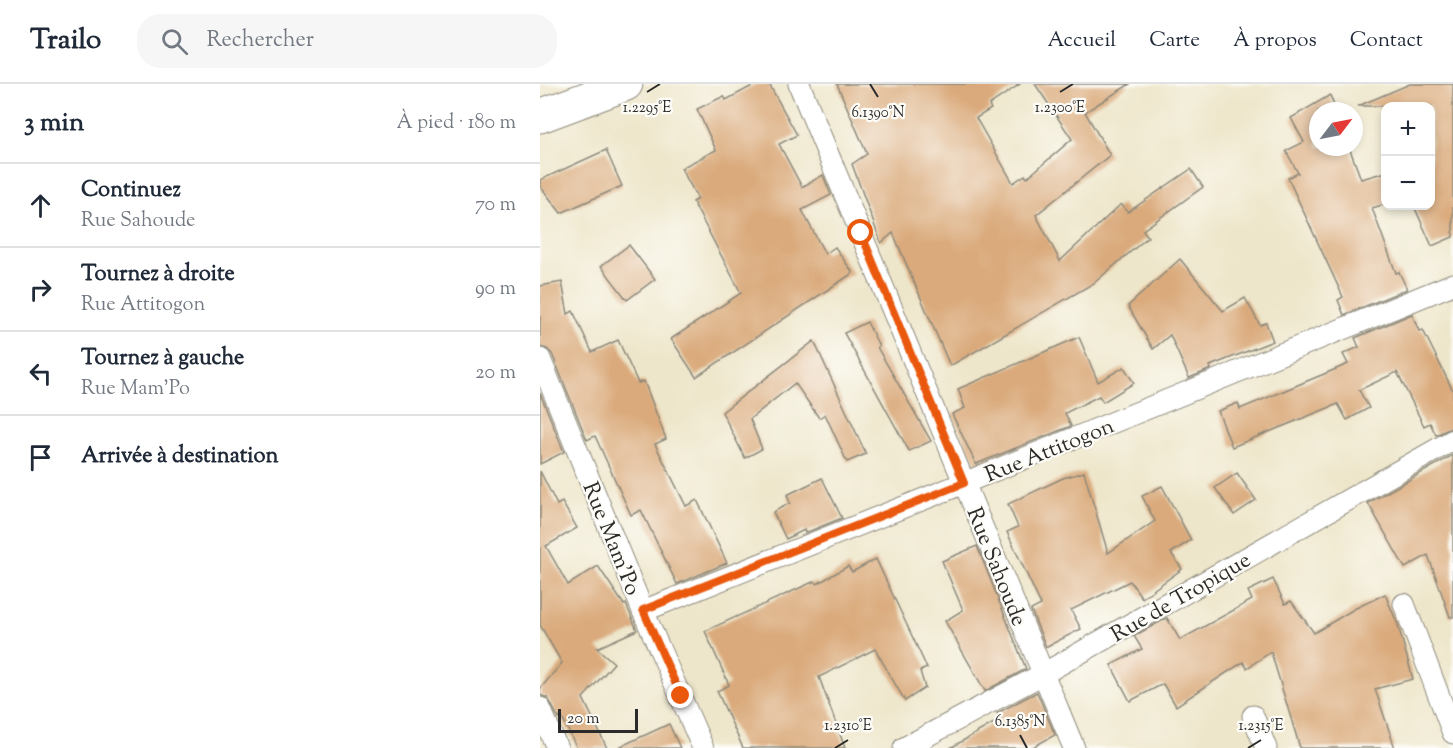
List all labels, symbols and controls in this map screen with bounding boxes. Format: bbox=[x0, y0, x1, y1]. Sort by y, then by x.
search box bbox=[137, 14, 557, 68]
text: Trailo bbox=[30, 21, 101, 61]
icon: search bbox=[158, 25, 191, 58]
text: Rechercher bbox=[206, 25, 314, 57]
text: Accueil bbox=[1048, 26, 1116, 56]
text: Carte bbox=[1149, 26, 1200, 56]
text: À propos bbox=[1233, 26, 1317, 56]
text: Contact bbox=[1350, 26, 1423, 56]
text: 1.2295°E bbox=[623, 98, 671, 119]
text: 1.2300°E bbox=[1035, 98, 1085, 119]
north arrow bbox=[1309, 102, 1363, 156]
map controls bbox=[1381, 102, 1435, 210]
button: + bbox=[1381, 102, 1435, 156]
text: 6.1390°N bbox=[852, 103, 904, 124]
text: 3 min bbox=[24, 105, 84, 142]
text: À pied · 180 m bbox=[396, 109, 516, 138]
button: − bbox=[1381, 156, 1435, 210]
text: Continuez bbox=[81, 175, 181, 207]
icon: ahead bbox=[24, 189, 57, 222]
text: 70 m bbox=[475, 191, 516, 220]
text: Rue Sahoude bbox=[81, 207, 195, 236]
route start bbox=[847, 219, 873, 245]
text: Tournez à droite bbox=[81, 259, 235, 291]
icon: right bbox=[24, 273, 57, 306]
text: 90 m bbox=[475, 275, 516, 304]
text: Rue Attitogon bbox=[81, 291, 205, 320]
text: Tournez à gauche bbox=[81, 343, 244, 375]
icon: left bbox=[24, 357, 57, 390]
text: 20 m bbox=[475, 359, 516, 388]
text: Rue Mam'Po bbox=[81, 375, 190, 404]
street label: Rue Attitogon bbox=[981, 411, 1120, 492]
icon: arrive bbox=[24, 441, 57, 474]
text: Arrivée à destination bbox=[81, 441, 278, 473]
street label: Rue Mam'Po bbox=[573, 478, 648, 601]
street label: Rue Sahoude bbox=[957, 503, 1034, 631]
street label: Rue de Tropique bbox=[1106, 546, 1257, 652]
route end bbox=[667, 682, 693, 708]
scale bar bbox=[558, 706, 638, 734]
text: 20 m bbox=[567, 708, 600, 731]
text: 6.1385°N bbox=[995, 712, 1045, 733]
text: 1.2310°E bbox=[824, 716, 872, 737]
text: 1.2315°E bbox=[1238, 716, 1284, 737]

